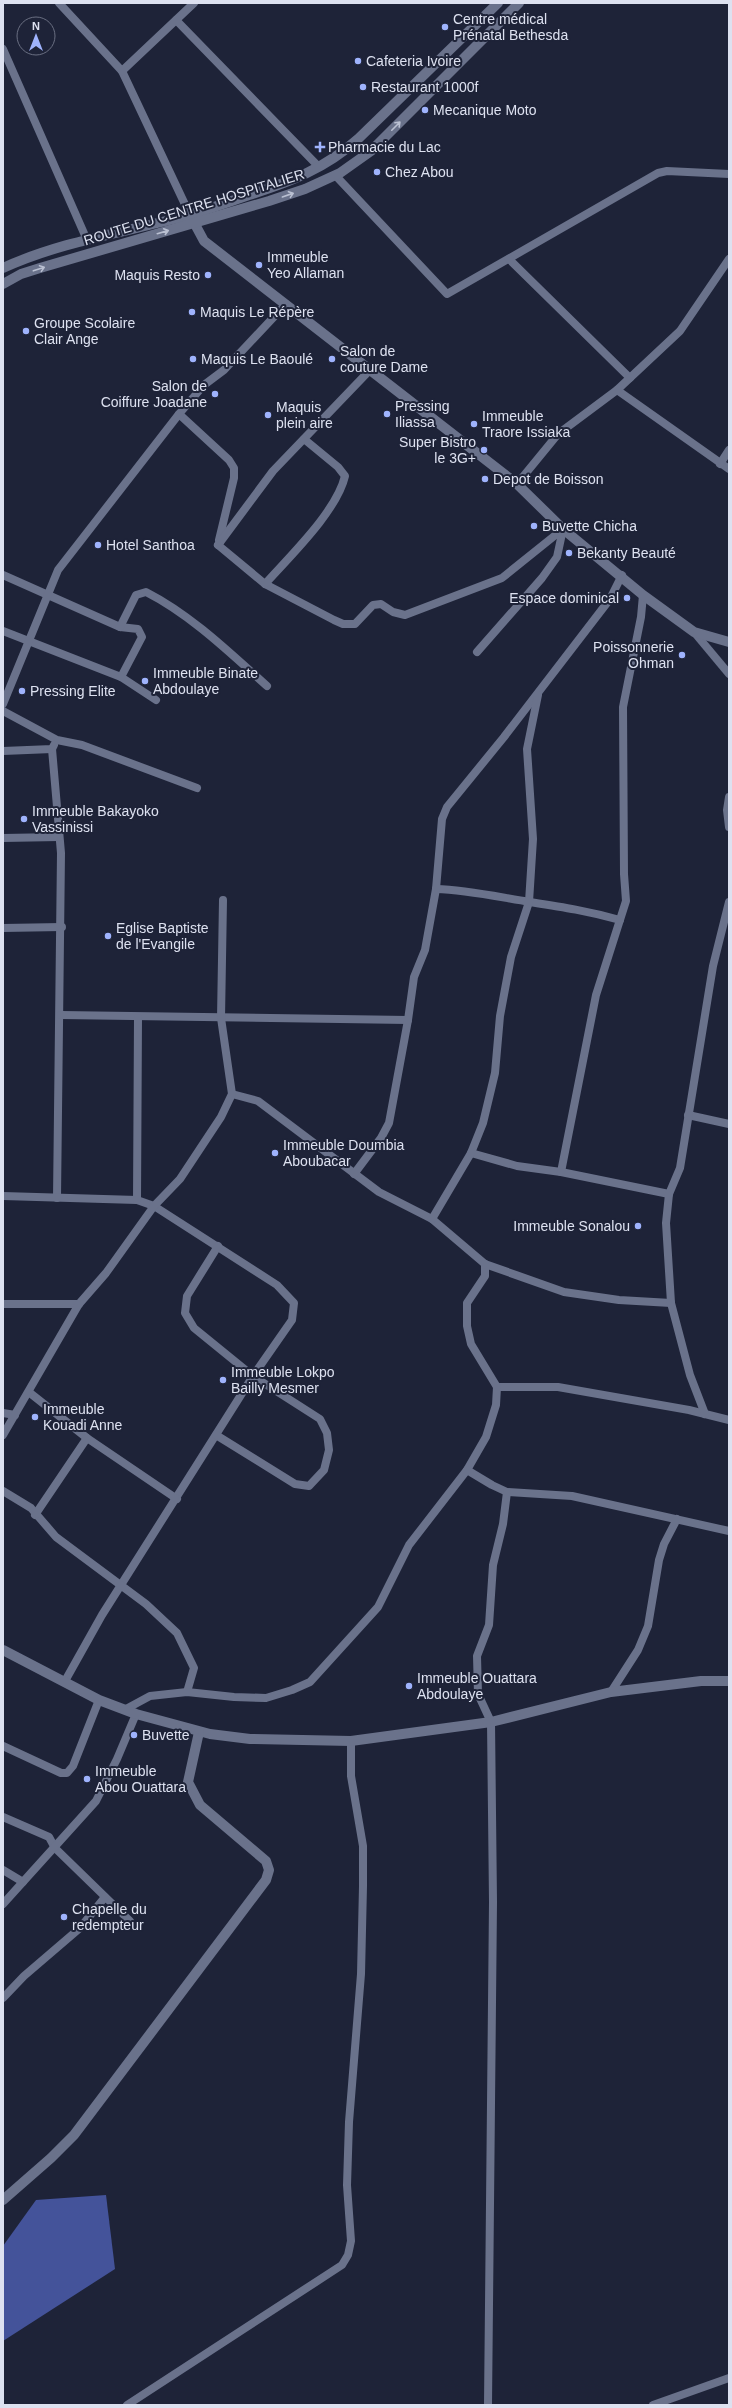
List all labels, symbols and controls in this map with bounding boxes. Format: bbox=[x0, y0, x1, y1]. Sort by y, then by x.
place label: Centre médical Prénatal Bethesda bbox=[453, 11, 568, 43]
north arrow bbox=[16, 16, 56, 56]
text: N bbox=[32, 20, 40, 32]
marker: Centre médical Prénatal Bethesda bbox=[440, 22, 450, 32]
place label: Cafeteria Ivoire bbox=[366, 53, 461, 69]
marker: Cafeteria Ivoire bbox=[353, 56, 363, 66]
place label: Restaurant 1000f bbox=[371, 79, 479, 95]
marker: Restaurant 1000f bbox=[358, 82, 368, 92]
place label: Mecanique Moto bbox=[433, 102, 537, 118]
marker: Mecanique Moto bbox=[420, 105, 430, 115]
one-way arrow bbox=[391, 121, 401, 131]
place label: Pharmacie du Lac bbox=[328, 139, 441, 155]
marker: Pharmacie du Lac bbox=[315, 142, 325, 152]
place label: Chez Abou bbox=[385, 164, 454, 180]
street label: ROUTE DU CENTRE HOSPITALIER bbox=[82, 166, 306, 248]
marker: Chez Abou bbox=[372, 167, 382, 177]
one-way arrow bbox=[281, 190, 293, 198]
one-way arrow bbox=[156, 228, 169, 235]
place label: Immeuble Yeo Allaman bbox=[267, 249, 344, 281]
marker: Immeuble Yeo Allaman bbox=[254, 260, 264, 270]
one-way arrow bbox=[32, 265, 45, 272]
place label: Maquis Resto bbox=[114, 267, 200, 283]
marker: Maquis Resto bbox=[203, 270, 213, 280]
place label: Maquis Le Répère bbox=[200, 304, 315, 320]
marker: Maquis Le Répère bbox=[187, 307, 197, 317]
place label: Groupe Scolaire Clair Ange bbox=[34, 315, 135, 347]
marker: Groupe Scolaire Clair Ange bbox=[21, 326, 31, 336]
place label: Salon de couture Dame bbox=[340, 343, 428, 375]
place label: Maquis Le Baoulé bbox=[201, 351, 313, 367]
marker: Maquis Le Baoulé bbox=[188, 354, 198, 364]
marker: Salon de couture Dame bbox=[327, 354, 337, 364]
place label: Salon de Coiffure Joadane bbox=[101, 378, 207, 410]
marker: Salon de Coiffure Joadane bbox=[210, 389, 220, 399]
place label: Pressing Iliassa bbox=[395, 398, 449, 430]
place label: Maquis plein aire bbox=[276, 399, 333, 431]
place label: Immeuble Traore Issiaka bbox=[482, 408, 570, 440]
marker: Pressing Iliassa bbox=[382, 409, 392, 419]
marker: Maquis plein aire bbox=[263, 410, 273, 420]
marker: Immeuble Traore Issiaka bbox=[469, 419, 479, 429]
place label: Super Bistro le 3G+ bbox=[399, 434, 476, 466]
marker: Super Bistro le 3G+ bbox=[479, 445, 489, 455]
place label: Depot de Boisson bbox=[493, 471, 604, 487]
marker: Depot de Boisson bbox=[480, 474, 490, 484]
place label: Buvette Chicha bbox=[542, 518, 637, 534]
marker: Buvette Chicha bbox=[529, 521, 539, 531]
place label: Hotel Santhoa bbox=[106, 537, 195, 553]
marker: Hotel Santhoa bbox=[93, 540, 103, 550]
place label: Bekanty Beauté bbox=[577, 545, 676, 561]
marker: Bekanty Beauté bbox=[564, 548, 574, 558]
place label: Espace dominical bbox=[509, 590, 619, 606]
marker: Espace dominical bbox=[622, 593, 632, 603]
place label: Poissonnerie Ohman bbox=[593, 639, 674, 671]
marker: Poissonnerie Ohman bbox=[677, 650, 687, 660]
place label: Immeuble Binate Abdoulaye bbox=[153, 665, 258, 697]
marker: Immeuble Binate Abdoulaye bbox=[140, 676, 150, 686]
place label: Pressing Elite bbox=[30, 683, 116, 699]
marker: Pressing Elite bbox=[17, 686, 27, 696]
place label: Immeuble Bakayoko Vassinissi bbox=[32, 803, 159, 835]
marker: Immeuble Bakayoko Vassinissi bbox=[19, 814, 29, 824]
place label: Eglise Baptiste de l'Evangile bbox=[116, 920, 209, 952]
marker: Eglise Baptiste de l'Evangile bbox=[103, 931, 113, 941]
place label: Immeuble Doumbia Aboubacar bbox=[283, 1137, 405, 1169]
marker: Immeuble Doumbia Aboubacar bbox=[270, 1148, 280, 1158]
place label: Immeuble Sonalou bbox=[513, 1218, 630, 1234]
marker: Immeuble Sonalou bbox=[633, 1221, 643, 1231]
place label: Immeuble Lokpo Bailly Mesmer bbox=[231, 1364, 335, 1396]
marker: Immeuble Lokpo Bailly Mesmer bbox=[218, 1375, 228, 1385]
place label: Immeuble Kouadi Anne bbox=[43, 1401, 123, 1433]
marker: Immeuble Kouadi Anne bbox=[30, 1412, 40, 1422]
place label: Immeuble Ouattara Abdoulaye bbox=[417, 1670, 537, 1702]
marker: Immeuble Ouattara Abdoulaye bbox=[404, 1681, 414, 1691]
place label: Buvette bbox=[142, 1727, 190, 1743]
marker: Buvette bbox=[129, 1730, 139, 1740]
place label: Immeuble Abou Ouattara bbox=[95, 1763, 186, 1795]
marker: Immeuble Abou Ouattara bbox=[82, 1774, 92, 1784]
place label: Chapelle du redempteur bbox=[72, 1901, 147, 1933]
marker: Chapelle du redempteur bbox=[59, 1912, 69, 1922]

